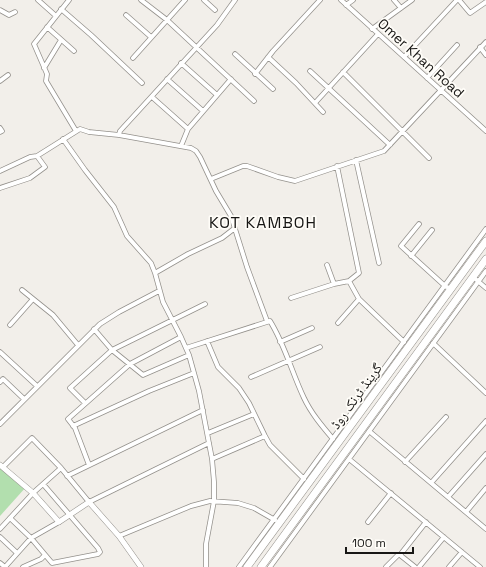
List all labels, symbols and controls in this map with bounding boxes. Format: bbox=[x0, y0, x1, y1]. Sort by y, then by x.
street label: Omer Khan Road bbox=[374, 14, 468, 102]
district label: KOT KAMBOH bbox=[209, 212, 317, 233]
street label: گرینڈ ٹرنک روڈ bbox=[326, 359, 386, 432]
scale bar bbox=[346, 529, 413, 555]
text: 100 m bbox=[352, 535, 386, 551]

